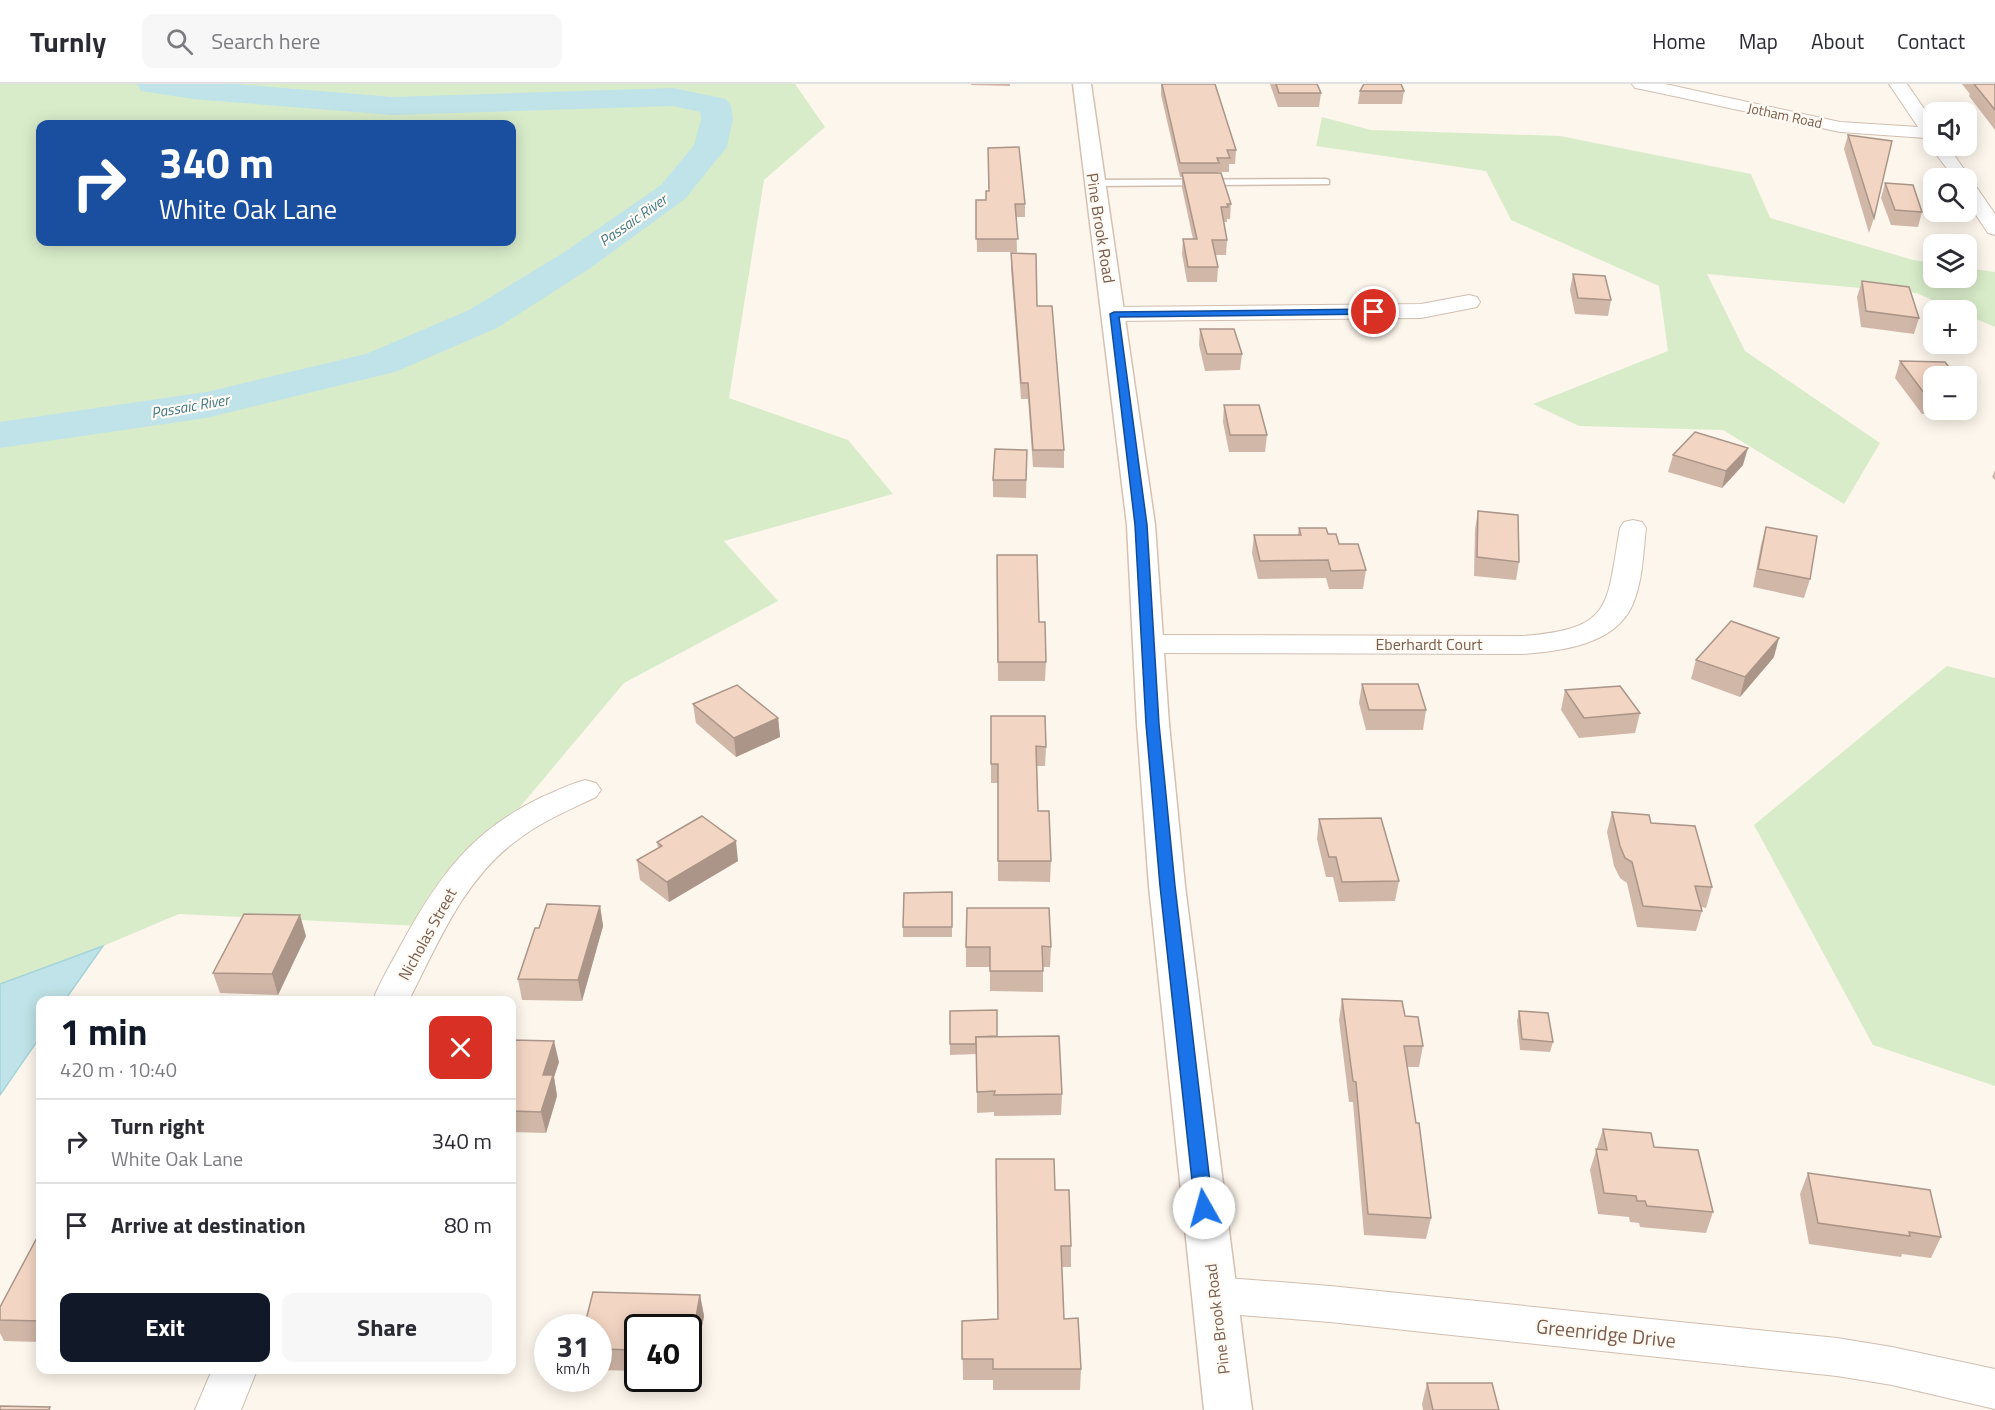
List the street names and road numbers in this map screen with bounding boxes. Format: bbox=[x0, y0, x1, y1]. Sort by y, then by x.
street label: Jotham Road bbox=[1746, 97, 1824, 133]
street label: Pine Brook Road bbox=[1080, 171, 1122, 285]
street label: Eberhardt Court bbox=[1375, 632, 1483, 656]
street label: Nicholas Street bbox=[392, 883, 462, 985]
street label: Pine Brook Road bbox=[1198, 1262, 1236, 1376]
street label: Greenridge Drive bbox=[1535, 1310, 1677, 1356]

